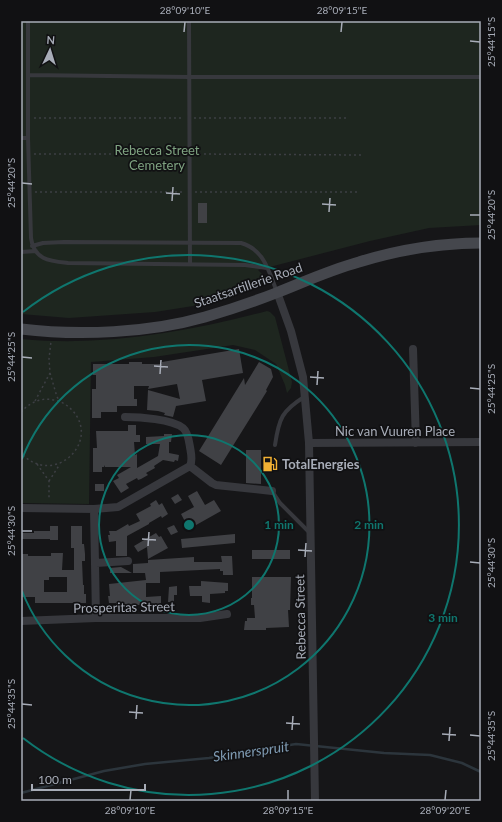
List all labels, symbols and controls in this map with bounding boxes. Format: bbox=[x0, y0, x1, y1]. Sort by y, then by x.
text: 28°09'10"E bbox=[160, 4, 210, 16]
text: 28°09'15"E bbox=[317, 4, 367, 16]
text: 25°44'15"S bbox=[485, 17, 497, 67]
north arrow bbox=[30, 30, 70, 70]
text: N bbox=[46, 33, 55, 46]
park label: Rebecca Street Cemetery bbox=[114, 142, 200, 173]
text: 25°44'20"S bbox=[5, 158, 17, 208]
text: 25°44'20"S bbox=[485, 190, 497, 240]
street label: Staatsartillerie Road bbox=[192, 259, 304, 311]
text: 25°44'25"S bbox=[5, 332, 17, 382]
text: 25°44'25"S bbox=[485, 364, 497, 414]
street label: Nic van Vuuren Place bbox=[335, 423, 455, 439]
fuel station icon: TotalEnergies bbox=[261, 455, 279, 473]
place label: TotalEnergies bbox=[282, 456, 360, 472]
text: 25°44'30"S bbox=[5, 506, 17, 556]
text: 1 min bbox=[264, 517, 294, 532]
text: 2 min bbox=[354, 517, 384, 532]
centre of rings bbox=[182, 518, 196, 532]
text: 25°44'30"S bbox=[485, 538, 497, 588]
street label: Rebecca Street bbox=[291, 574, 309, 660]
street label: Prosperitas Street bbox=[73, 598, 175, 616]
text: 3 min bbox=[428, 610, 458, 625]
text: 25°44'35"S bbox=[5, 679, 17, 729]
text: 25°44'35"S bbox=[485, 711, 497, 761]
water label: Skinnerspruit bbox=[212, 737, 290, 765]
scale bar bbox=[32, 766, 145, 792]
text: 100 m bbox=[38, 772, 72, 787]
text: 28°09'10"E bbox=[105, 804, 155, 816]
text: 28°09'15"E bbox=[263, 804, 313, 816]
text: 28°09'20"E bbox=[420, 804, 470, 816]

